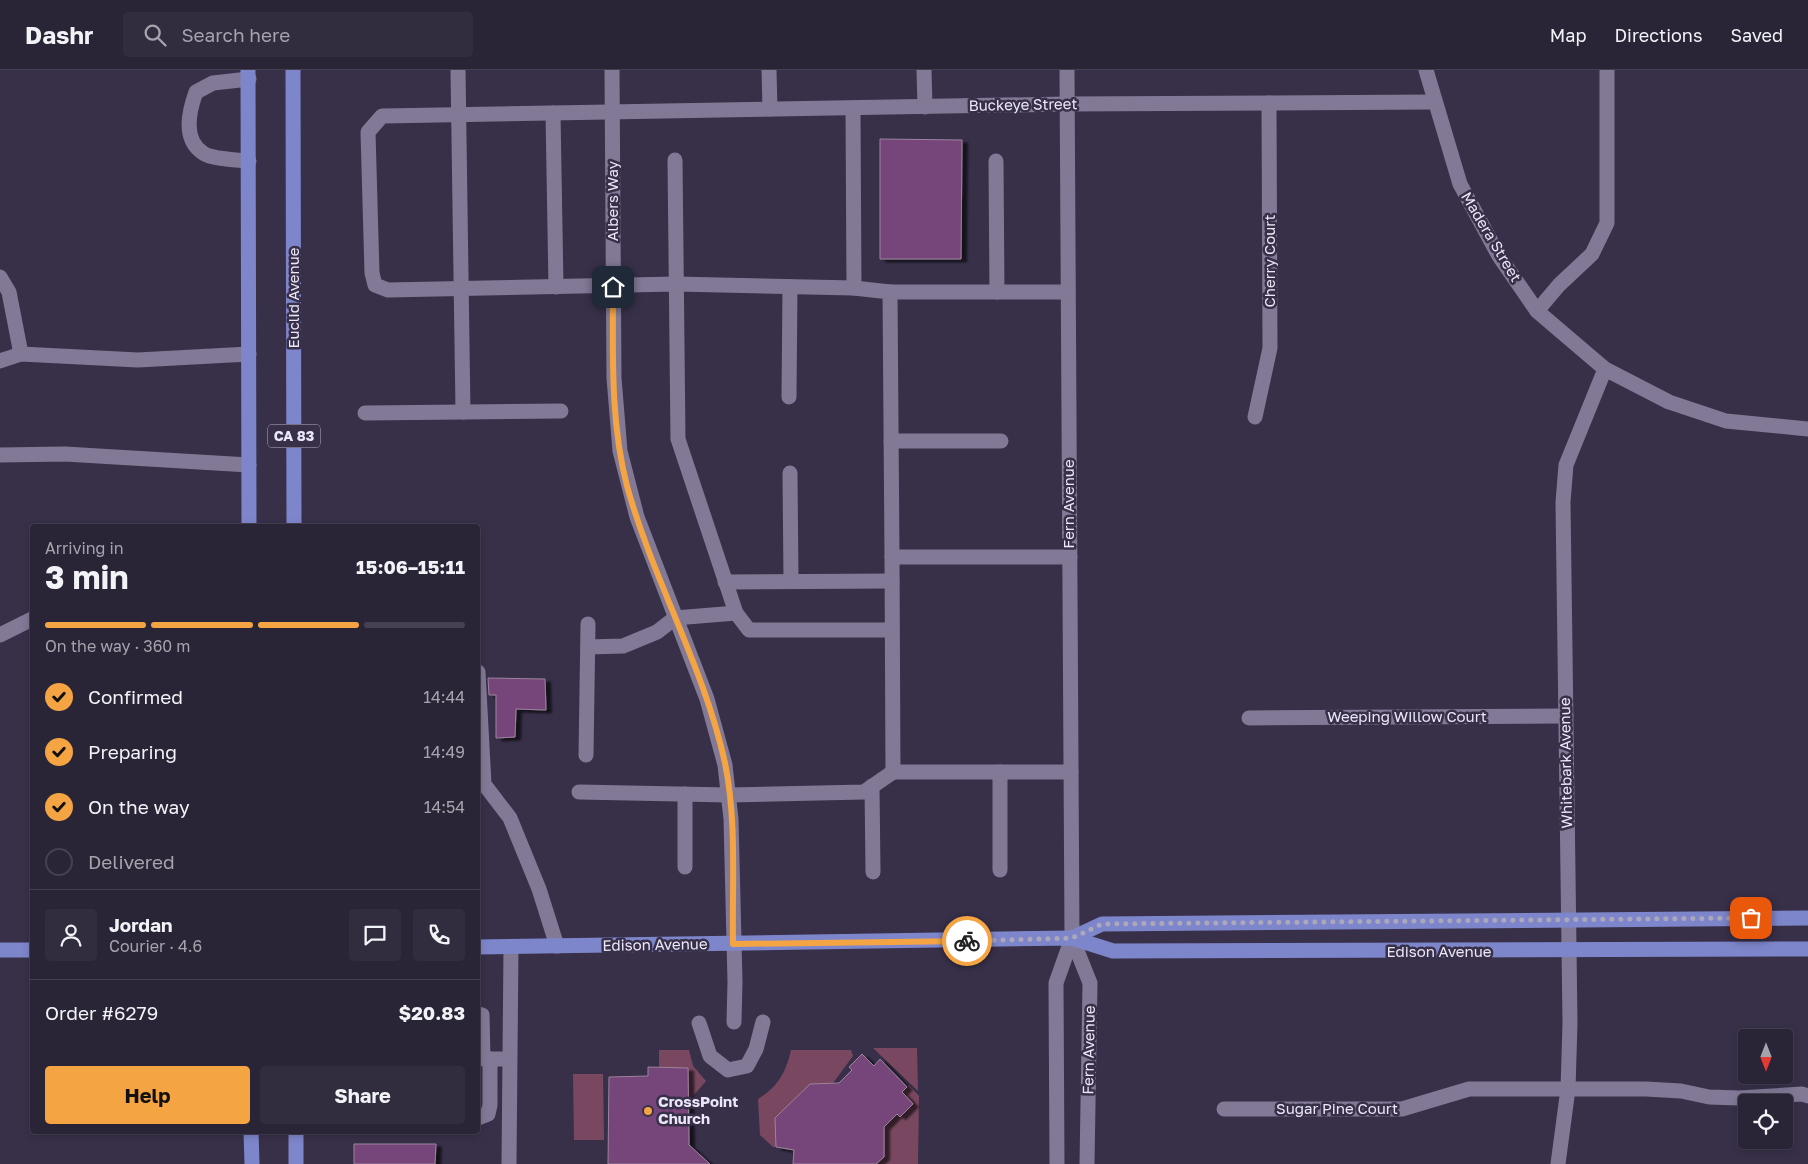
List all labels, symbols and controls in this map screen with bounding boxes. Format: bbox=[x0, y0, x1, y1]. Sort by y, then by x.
search box bbox=[123, 12, 473, 57]
text: Dashr bbox=[25, 20, 93, 49]
icon: search bbox=[141, 21, 169, 49]
text: Search here bbox=[181, 23, 290, 46]
text: Map bbox=[1550, 24, 1586, 46]
text: Directions bbox=[1614, 24, 1702, 46]
text: Saved bbox=[1730, 24, 1783, 46]
street label: Buckeye Street bbox=[968, 94, 1078, 114]
street label: Albers Way bbox=[603, 160, 621, 241]
street label: Madera Street bbox=[1458, 188, 1526, 285]
street label: Cherry Court bbox=[1260, 215, 1278, 307]
street label: Euclid Avenue bbox=[284, 247, 302, 349]
pin bbox=[592, 266, 634, 308]
icon: home bbox=[599, 273, 627, 301]
road number: CA 83 bbox=[268, 424, 320, 448]
street label: Fern Avenue bbox=[1059, 459, 1077, 549]
text: Arriving in bbox=[45, 538, 124, 558]
text: 15:06–15:11 bbox=[356, 555, 465, 578]
text: 3 min bbox=[45, 558, 129, 596]
text: On the way · 360 m bbox=[45, 636, 190, 656]
icon: check bbox=[45, 683, 73, 711]
text: Confirmed bbox=[88, 685, 183, 708]
text: 14:44 bbox=[423, 687, 465, 707]
street label: Whitebark Avenue bbox=[1555, 697, 1575, 829]
street label: Weeping Willow Court bbox=[1327, 707, 1487, 725]
icon: check bbox=[45, 738, 73, 766]
text: Preparing bbox=[88, 740, 177, 763]
text: 14:49 bbox=[423, 742, 465, 762]
icon: check bbox=[45, 793, 73, 821]
text: On the way bbox=[88, 795, 190, 818]
text: 14:54 bbox=[424, 797, 465, 817]
text: Delivered bbox=[88, 850, 175, 873]
pin bbox=[1730, 897, 1772, 939]
icon: bag bbox=[1737, 904, 1765, 932]
button: person bbox=[45, 909, 97, 961]
button: chat bbox=[349, 909, 401, 961]
button: phone bbox=[413, 909, 465, 961]
text: Jordan bbox=[109, 913, 173, 936]
courier bbox=[942, 916, 992, 966]
icon: bike bbox=[953, 927, 981, 955]
street label: Edison Avenue bbox=[602, 934, 708, 954]
text: Courier · 4.6 bbox=[109, 936, 202, 956]
street label: Edison Avenue bbox=[1386, 942, 1492, 960]
text: Order #6279 bbox=[45, 1001, 158, 1024]
text: $20.83 bbox=[398, 1001, 465, 1024]
street label: Fern Avenue bbox=[1078, 1005, 1098, 1095]
north arrow bbox=[1738, 1029, 1792, 1084]
map controls bbox=[1738, 1029, 1793, 1149]
button: Help bbox=[45, 1066, 250, 1124]
button: Share bbox=[260, 1066, 465, 1124]
place label: CrossPoint Church bbox=[658, 1092, 738, 1127]
button: locate bbox=[1738, 1094, 1793, 1149]
street label: Sugar Pine Court bbox=[1276, 1099, 1398, 1117]
marker: CrossPoint Church bbox=[642, 1105, 654, 1117]

